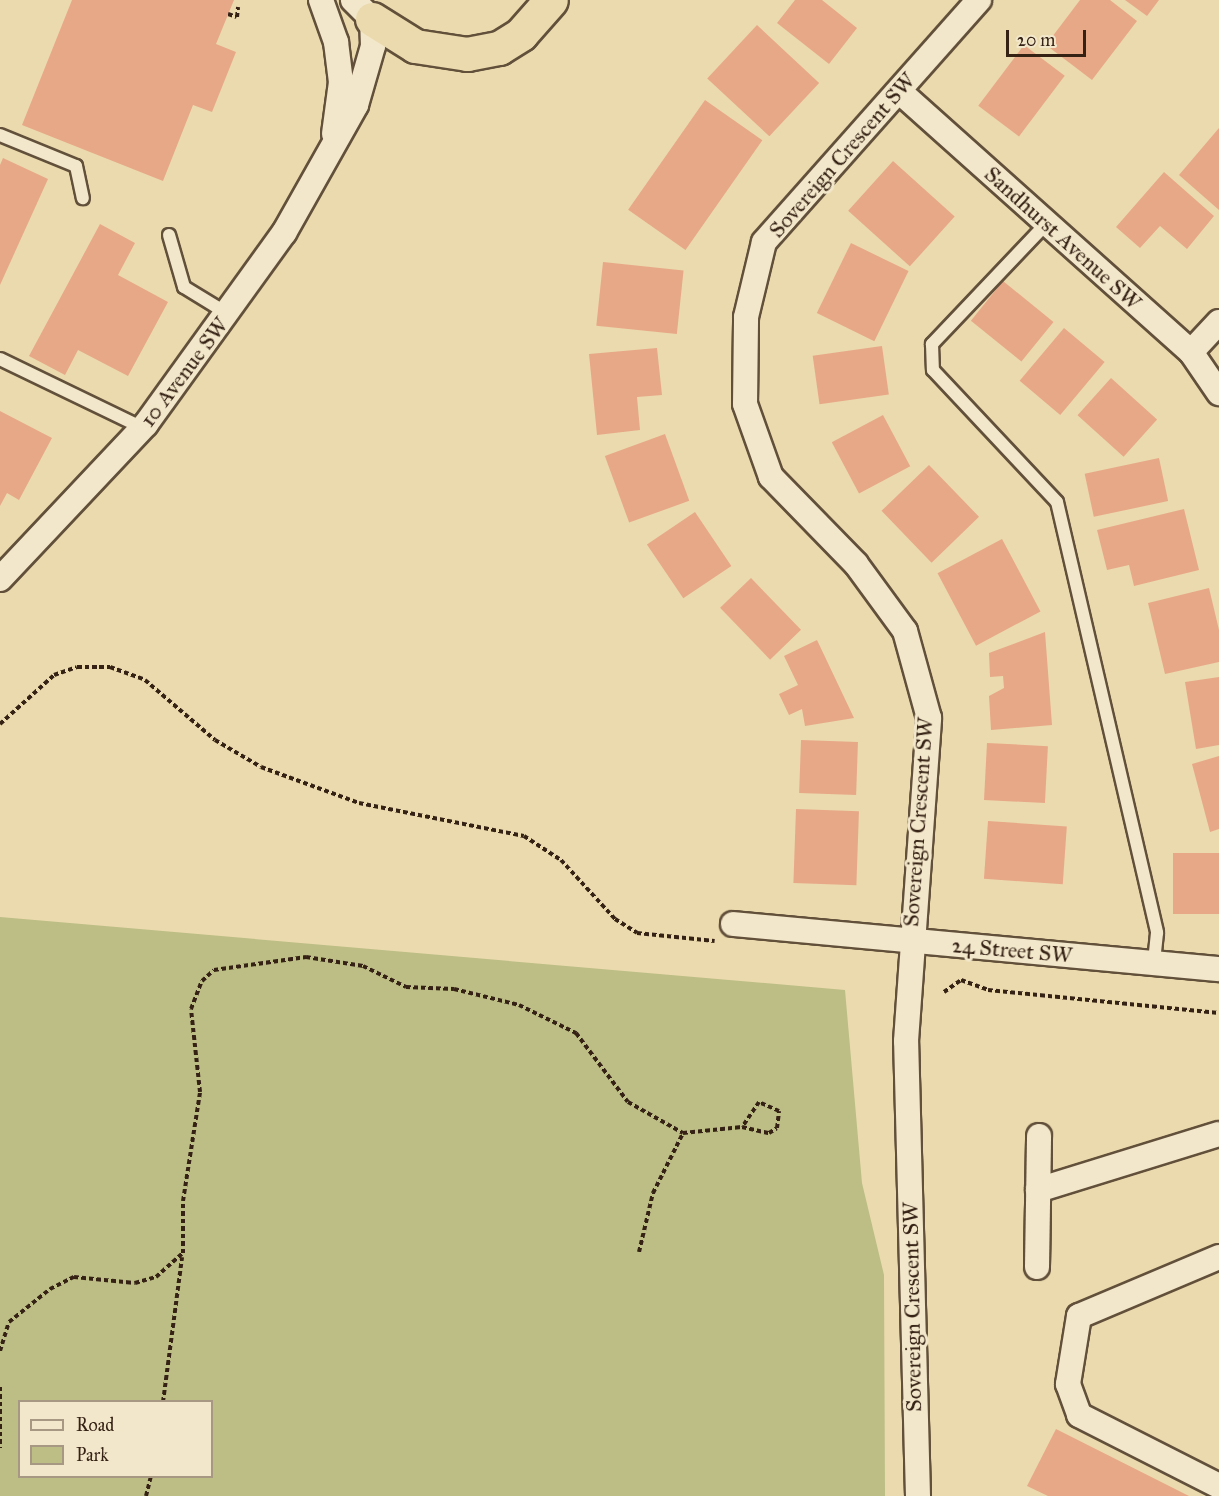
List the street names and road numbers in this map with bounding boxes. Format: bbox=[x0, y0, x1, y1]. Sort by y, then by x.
street label: Sovereign Crescent SW bbox=[763, 67, 921, 243]
street label: Sandhurst Avenue SW bbox=[979, 161, 1147, 315]
street label: 10 Avenue SW bbox=[134, 312, 234, 432]
street label: Sovereign Crescent SW bbox=[898, 716, 938, 928]
street label: 24 Street SW bbox=[951, 932, 1073, 968]
street label: Sovereign Crescent SW bbox=[897, 1202, 927, 1412]

